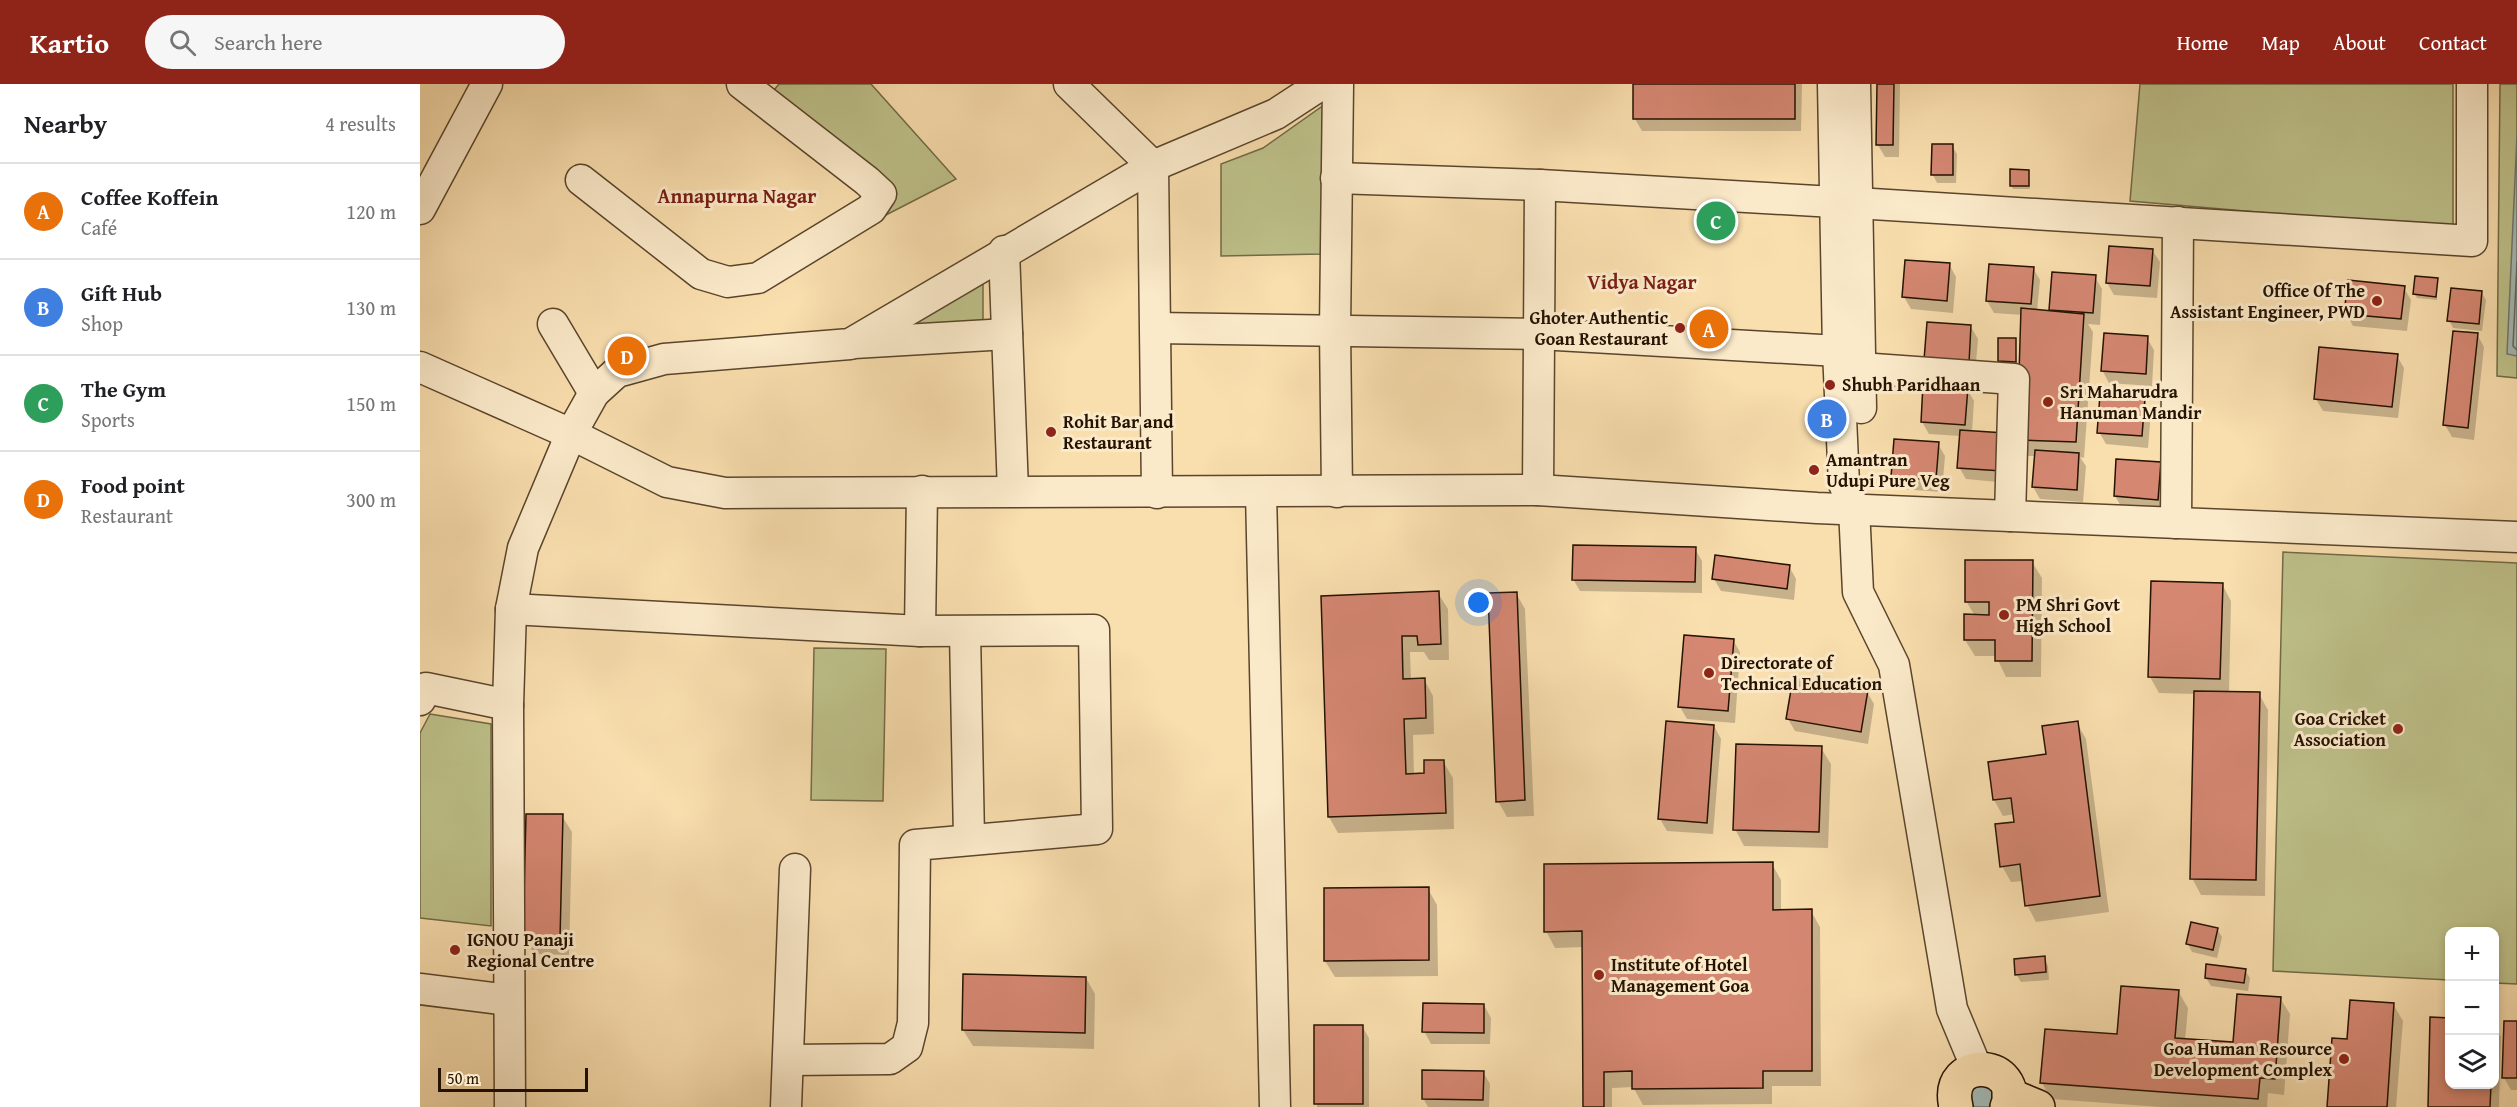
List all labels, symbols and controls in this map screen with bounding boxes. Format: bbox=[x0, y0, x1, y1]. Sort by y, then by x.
search box bbox=[145, 15, 565, 69]
text: Kartio bbox=[30, 22, 109, 63]
icon: search bbox=[166, 26, 199, 59]
text: Search here bbox=[214, 26, 323, 58]
text: Home bbox=[2177, 27, 2228, 58]
text: Map bbox=[2261, 27, 2300, 58]
text: About bbox=[2333, 27, 2386, 58]
text: Contact bbox=[2419, 27, 2487, 58]
text: Nearby bbox=[24, 104, 107, 143]
text: 4 results bbox=[325, 109, 396, 138]
text: Coffee Koffein bbox=[81, 181, 219, 213]
district label: Annapurna Nagar bbox=[658, 181, 816, 210]
text: A bbox=[37, 197, 50, 226]
text: 120 m bbox=[346, 197, 396, 226]
pin: C bbox=[1696, 198, 1736, 244]
text: Café bbox=[81, 213, 117, 242]
district label: Vidya Nagar bbox=[1587, 267, 1697, 296]
text: Gift Hub bbox=[81, 277, 162, 309]
place label: Office Of The Assistant Engineer, PWD bbox=[2170, 277, 2365, 325]
text: B bbox=[37, 293, 50, 322]
text: 130 m bbox=[346, 293, 396, 322]
marker: Office Of The Assistant Engineer, PWD bbox=[2370, 294, 2384, 308]
place label: Ghoter Authentic Goan Restaurant bbox=[1530, 304, 1668, 352]
pin: A bbox=[1690, 306, 1728, 352]
text: Shop bbox=[81, 309, 123, 338]
marker: Ghoter Authentic Goan Restaurant bbox=[1673, 321, 1687, 335]
pin: D bbox=[608, 334, 646, 378]
place label: Shubh Paridhaan bbox=[1842, 371, 1981, 398]
text: The Gym bbox=[81, 373, 166, 405]
marker: Shubh Paridhaan bbox=[1823, 378, 1837, 392]
place label: Sri Maharudra Hanuman Mandir bbox=[2060, 378, 2202, 426]
text: C bbox=[38, 389, 49, 418]
text: 150 m bbox=[346, 389, 396, 418]
marker: Sri Maharudra Hanuman Mandir bbox=[2041, 395, 2055, 409]
pin: B bbox=[1808, 396, 1846, 442]
text: Sports bbox=[81, 405, 135, 434]
place label: Rohit Bar and Restaurant bbox=[1063, 408, 1174, 456]
marker: Rohit Bar and Restaurant bbox=[1044, 425, 1058, 439]
place label: Amantran Udupi Pure Veg bbox=[1826, 446, 1950, 494]
marker: Amantran Udupi Pure Veg bbox=[1807, 463, 1821, 477]
text: Food point bbox=[81, 469, 185, 501]
text: D bbox=[37, 485, 50, 514]
text: 300 m bbox=[346, 485, 396, 514]
text: Restaurant bbox=[81, 501, 173, 530]
your location bbox=[1464, 588, 1493, 617]
place label: PM Shri Govt High School bbox=[2016, 591, 2120, 639]
marker: PM Shri Govt High School bbox=[1997, 608, 2011, 622]
place label: Directorate of Technical Education bbox=[1721, 649, 1883, 697]
marker: Directorate of Technical Education bbox=[1702, 666, 1716, 680]
place label: Goa Cricket Association bbox=[2294, 705, 2386, 753]
marker: Goa Cricket Association bbox=[2391, 722, 2405, 736]
place label: IGNOU Panaji Regional Centre bbox=[467, 926, 595, 974]
map controls bbox=[2445, 927, 2499, 1089]
button: + bbox=[2445, 927, 2499, 981]
marker: IGNOU Panaji Regional Centre bbox=[448, 943, 462, 957]
place label: Institute of Hotel Management Goa bbox=[1611, 951, 1750, 999]
marker: Institute of Hotel Management Goa bbox=[1592, 968, 1606, 982]
button: − bbox=[2445, 981, 2499, 1035]
place label: Goa Human Resource Development Complex bbox=[2154, 1035, 2332, 1083]
button: layers bbox=[2445, 1035, 2499, 1089]
marker: Goa Human Resource Development Complex bbox=[2337, 1052, 2351, 1066]
scale bar bbox=[438, 1065, 588, 1092]
text: 50 m bbox=[447, 1066, 479, 1090]

